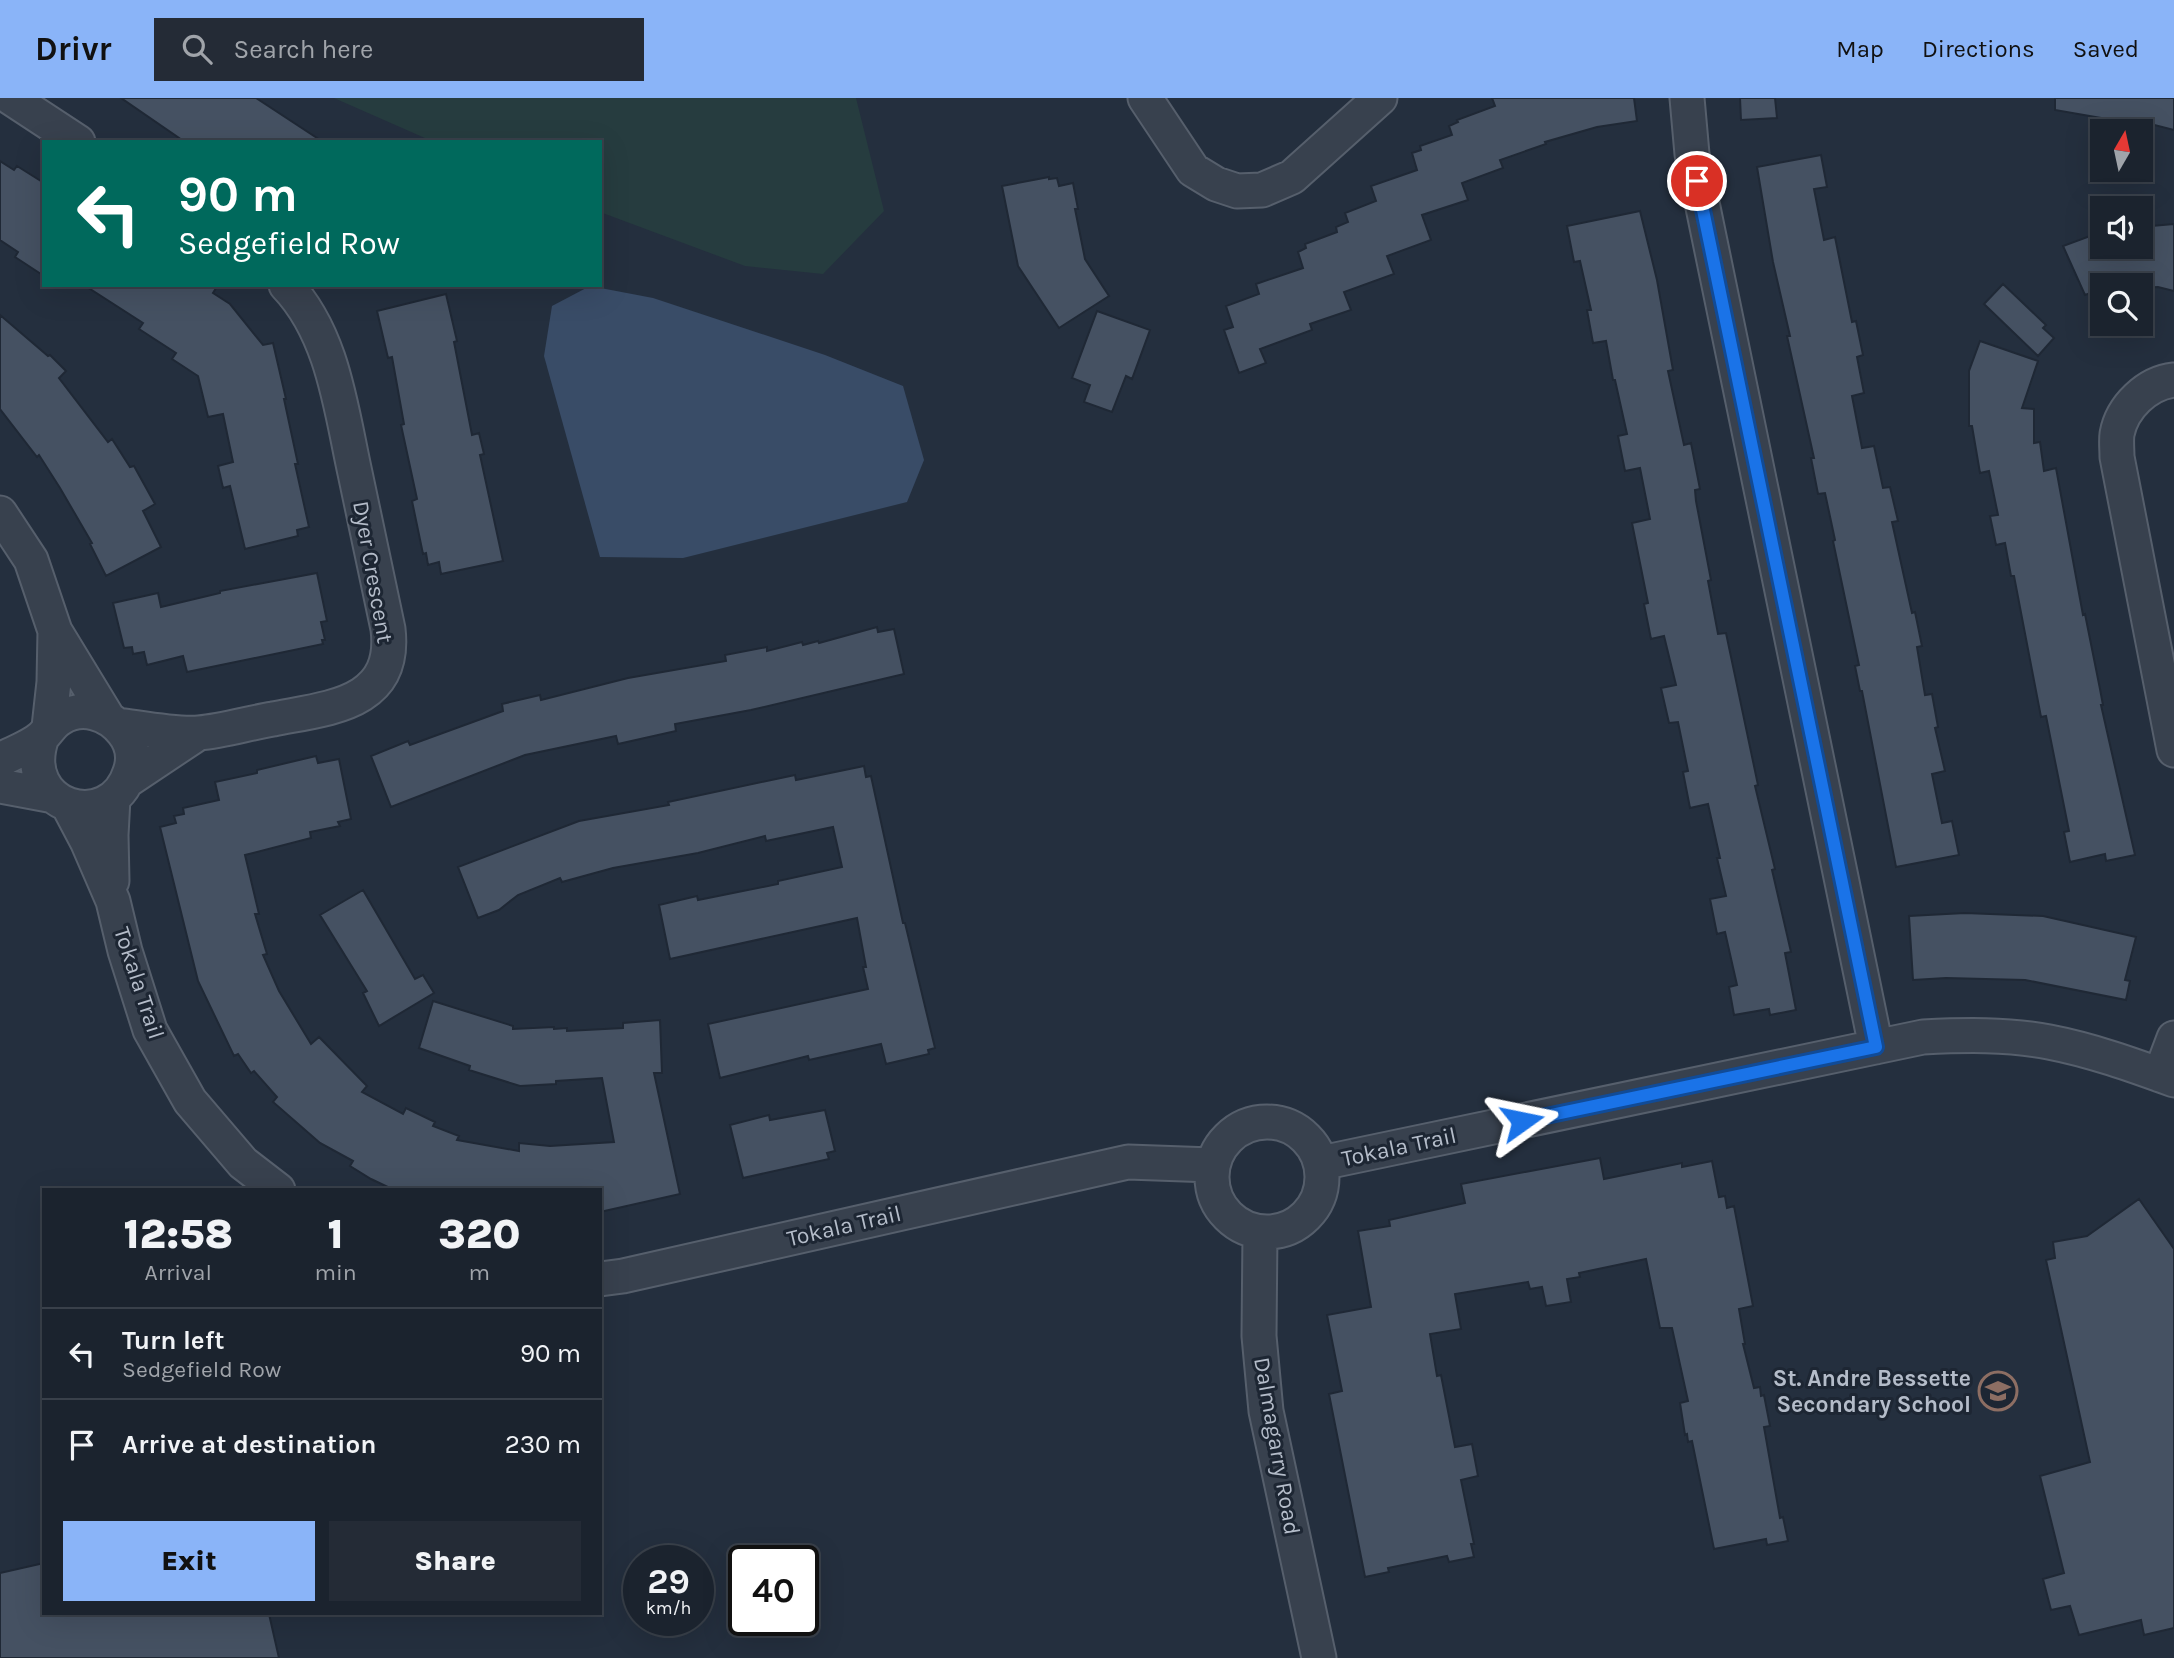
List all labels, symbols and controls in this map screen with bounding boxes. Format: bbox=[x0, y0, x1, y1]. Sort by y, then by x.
search box bbox=[154, 18, 644, 81]
text: Drivr bbox=[35, 30, 112, 68]
icon: search bbox=[178, 30, 216, 68]
text: Search here bbox=[234, 34, 373, 65]
text: Map bbox=[1836, 35, 1884, 63]
text: Directions bbox=[1922, 35, 2035, 63]
text: Saved bbox=[2073, 35, 2139, 63]
north arrow bbox=[2090, 119, 2152, 182]
map controls bbox=[2090, 119, 2153, 336]
pin bbox=[1667, 151, 1727, 211]
icon: arrive bbox=[1678, 162, 1716, 200]
text: 90 m bbox=[178, 166, 298, 223]
icon: left bbox=[63, 168, 154, 259]
button: sound bbox=[2090, 196, 2153, 259]
text: Sedgefield Row bbox=[178, 225, 400, 262]
button: search bbox=[2090, 273, 2153, 336]
street label: Dyer Crescent bbox=[347, 499, 399, 646]
street label: Tokala Trail bbox=[108, 923, 170, 1043]
position arrow bbox=[1485, 1084, 1559, 1158]
street label: Tokala Trail bbox=[1339, 1122, 1459, 1172]
street label: Tokala Trail bbox=[784, 1200, 904, 1252]
text: 12:58 bbox=[123, 1209, 233, 1259]
text: 1 bbox=[328, 1209, 344, 1259]
text: 320 bbox=[438, 1209, 521, 1259]
text: Arrival bbox=[145, 1259, 212, 1286]
text: min bbox=[314, 1259, 357, 1286]
text: m bbox=[469, 1259, 490, 1286]
text: Turn left bbox=[122, 1325, 224, 1356]
icon: left bbox=[63, 1335, 101, 1373]
text: 90 m bbox=[520, 1338, 581, 1369]
street label: Dalmagarry Road bbox=[1248, 1355, 1306, 1537]
text: Sedgefield Row bbox=[122, 1356, 282, 1383]
place label: St. Andre Bessette Secondary School bbox=[1773, 1365, 1971, 1418]
school or university icon: St. Andre Bessette Secondary School bbox=[1977, 1370, 2019, 1412]
icon: arrive bbox=[63, 1426, 101, 1464]
text: Arrive at destination bbox=[122, 1429, 376, 1460]
text: 230 m bbox=[505, 1429, 581, 1460]
button: Exit bbox=[63, 1521, 315, 1601]
button: Share bbox=[329, 1521, 581, 1601]
speed limit sign: 40 bbox=[728, 1545, 819, 1636]
text: 29 bbox=[647, 1561, 690, 1602]
text: km/h bbox=[646, 1597, 691, 1619]

